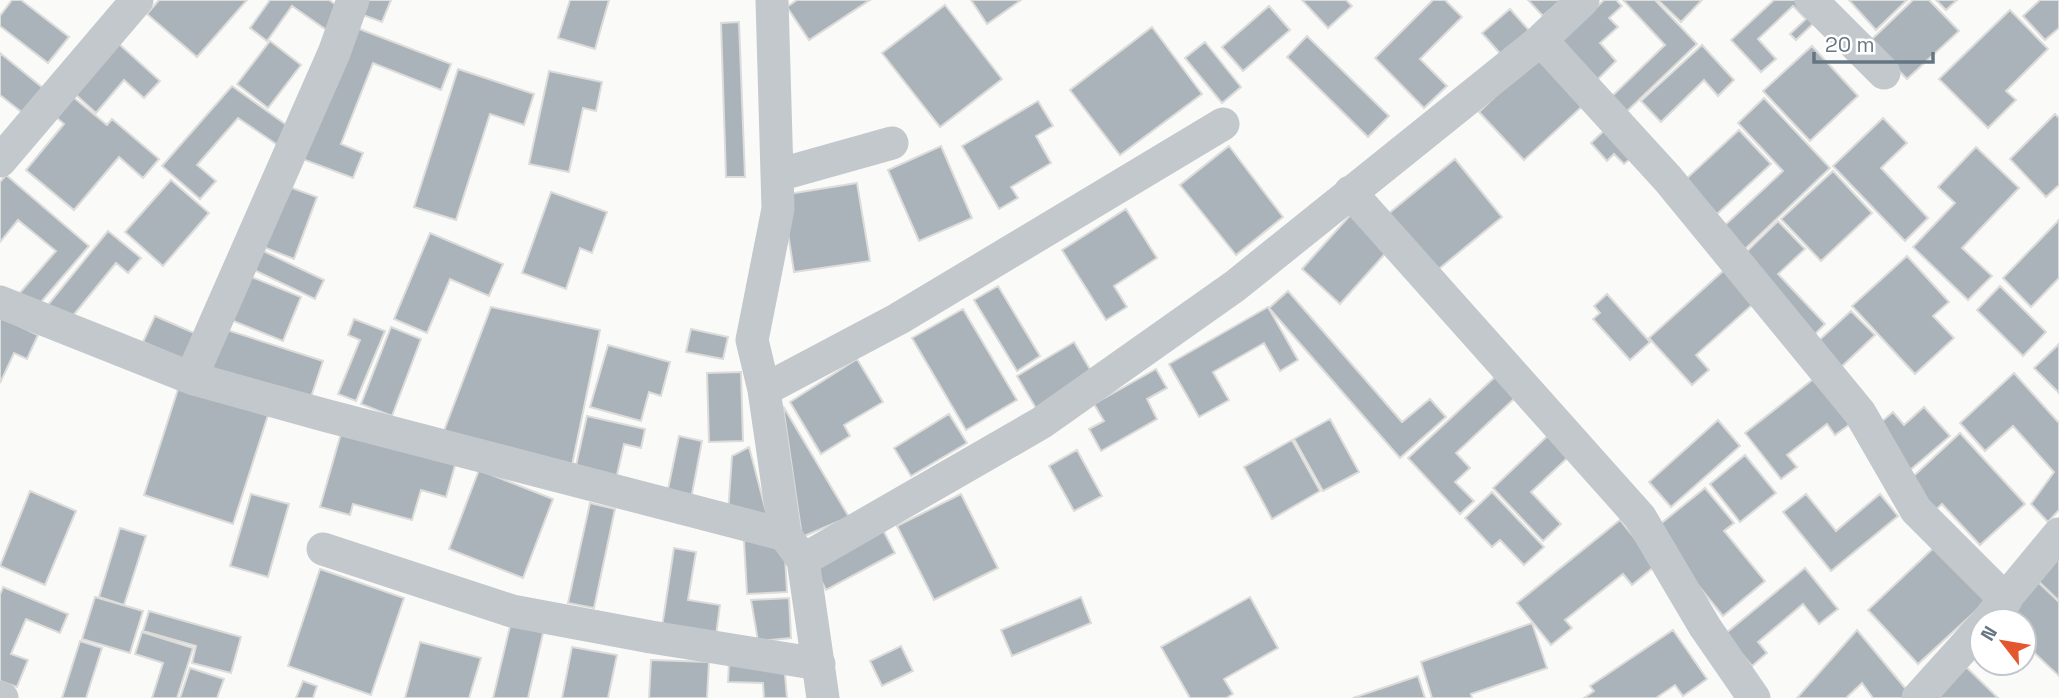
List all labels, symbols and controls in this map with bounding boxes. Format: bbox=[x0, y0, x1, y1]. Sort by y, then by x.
scale bar bbox=[1814, 21, 1933, 65]
text: 20 m bbox=[1825, 31, 1875, 58]
north arrow bbox=[1968, 607, 2038, 677]
text: N bbox=[1975, 622, 2003, 645]

